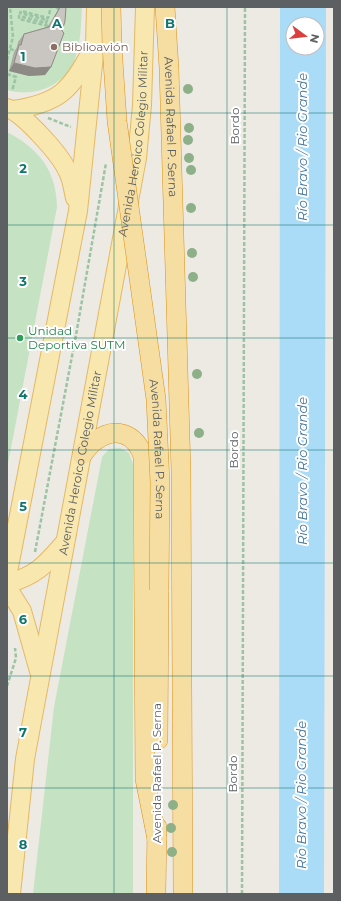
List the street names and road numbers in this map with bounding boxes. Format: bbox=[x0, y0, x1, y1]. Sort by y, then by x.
street label: Avenida Heroico Colegio Militar bbox=[115, 50, 151, 238]
street label: Avenida Rafael P. Serna bbox=[161, 56, 181, 197]
street label: Bordo bbox=[227, 108, 242, 144]
street label: Avenida Heroico Colegio Militar bbox=[55, 369, 104, 556]
street label: Avenida Rafael P. Serna bbox=[146, 378, 168, 519]
street label: Bordo bbox=[226, 432, 241, 468]
street label: Avenida Rafael P. Serna bbox=[149, 703, 164, 843]
street label: Bordo bbox=[225, 756, 240, 792]

